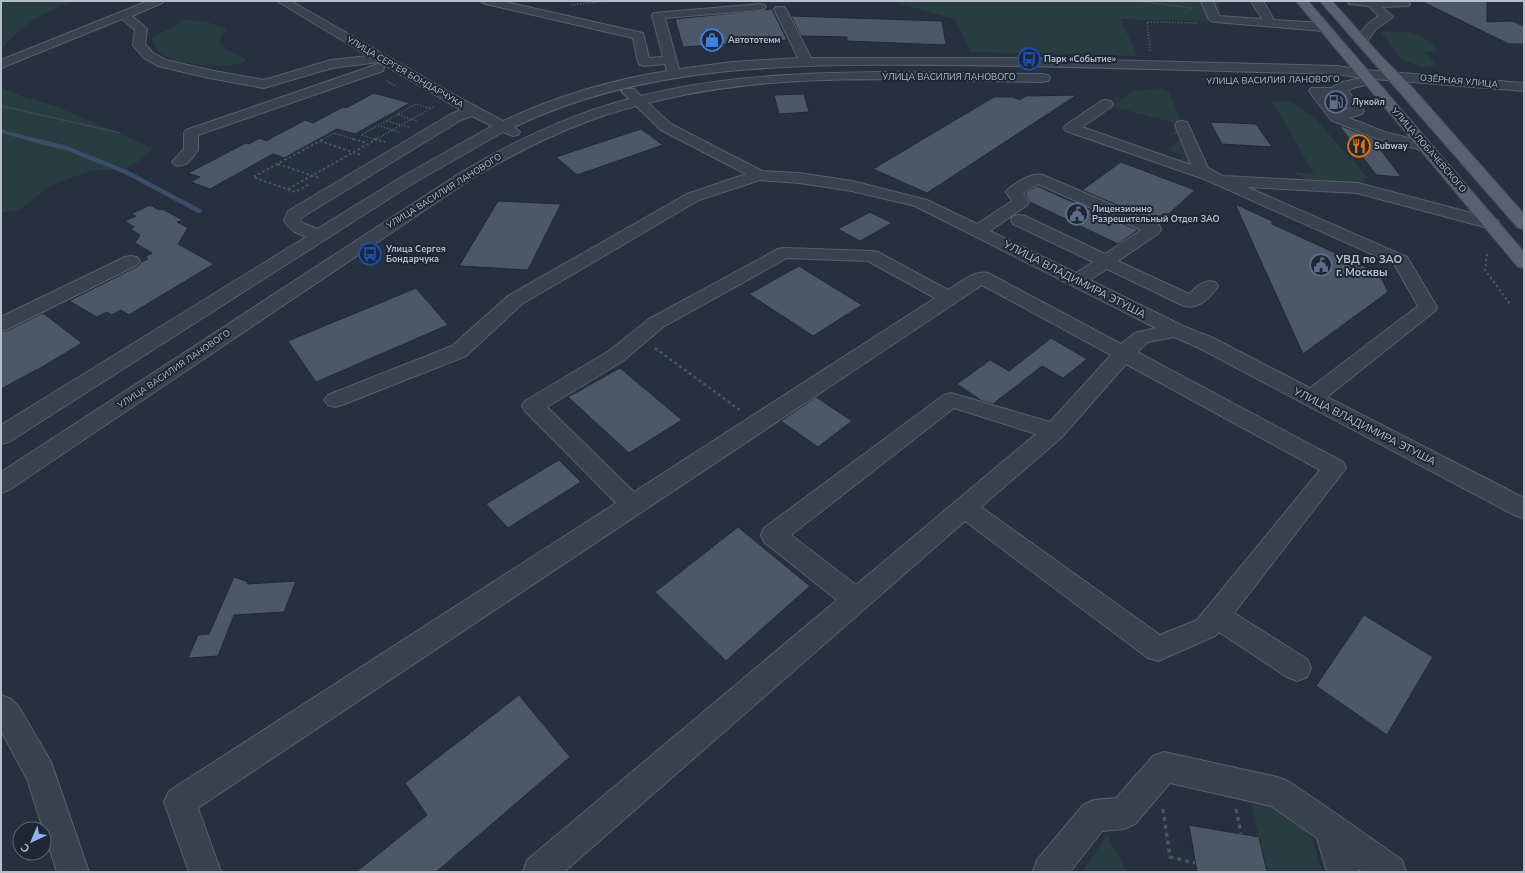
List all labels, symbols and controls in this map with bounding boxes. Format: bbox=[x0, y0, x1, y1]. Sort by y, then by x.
shop icon: Автототемм bbox=[699, 27, 725, 53]
street label: УЛИЦА СЕРГЕЯ БОНДАРЧУКА bbox=[343, 33, 466, 111]
place label: Автототемм bbox=[728, 34, 781, 46]
bus stop icon: Парк «Событие» bbox=[1016, 46, 1042, 72]
place label: Парк «Событие» bbox=[1044, 53, 1116, 65]
street label: УЛИЦА ВАСИЛИЯ ЛАНОВОГО bbox=[881, 71, 1016, 83]
street label: ОЗЁРНАЯ УЛИЦА bbox=[1420, 72, 1499, 90]
street label: УЛИЦА ВАСИЛИЯ ЛАНОВОГО bbox=[1205, 73, 1340, 87]
fuel station icon: Лукойл bbox=[1323, 89, 1349, 115]
place label: Лукойл bbox=[1352, 96, 1385, 108]
street label: УЛИЦА ЛОБАЧЕВСКОГО bbox=[1388, 104, 1469, 195]
restaurant icon: Subway bbox=[1346, 133, 1372, 159]
place label: Subway bbox=[1374, 140, 1408, 152]
street label: УЛИЦА ВАСИЛИЯ ЛАНОВОГО bbox=[383, 150, 504, 232]
public building icon: Лицензионно Разрешительный Отдел ЗАО bbox=[1064, 201, 1090, 227]
place label: Лицензионно Разрешительный Отдел ЗАО bbox=[1092, 203, 1220, 225]
street label: УЛИЦА ВЛАДИМИРА ЭТУША bbox=[1000, 236, 1149, 322]
bus stop icon: Улица Сергея Бондарчука bbox=[357, 241, 383, 267]
place label: Улица Сергея Бондарчука bbox=[385, 243, 446, 265]
public building icon: УВД по ЗАО г. Москвы bbox=[1308, 252, 1334, 278]
place label: УВД по ЗАО г. Москвы bbox=[1335, 252, 1403, 280]
street label: УЛИЦА ВАСИЛИЯ ЛАНОВОГО bbox=[114, 327, 233, 412]
street label: УЛИЦА ВЛАДИМИРА ЭТУША bbox=[1290, 383, 1439, 469]
north arrow bbox=[12, 821, 52, 861]
text: С bbox=[17, 839, 33, 856]

